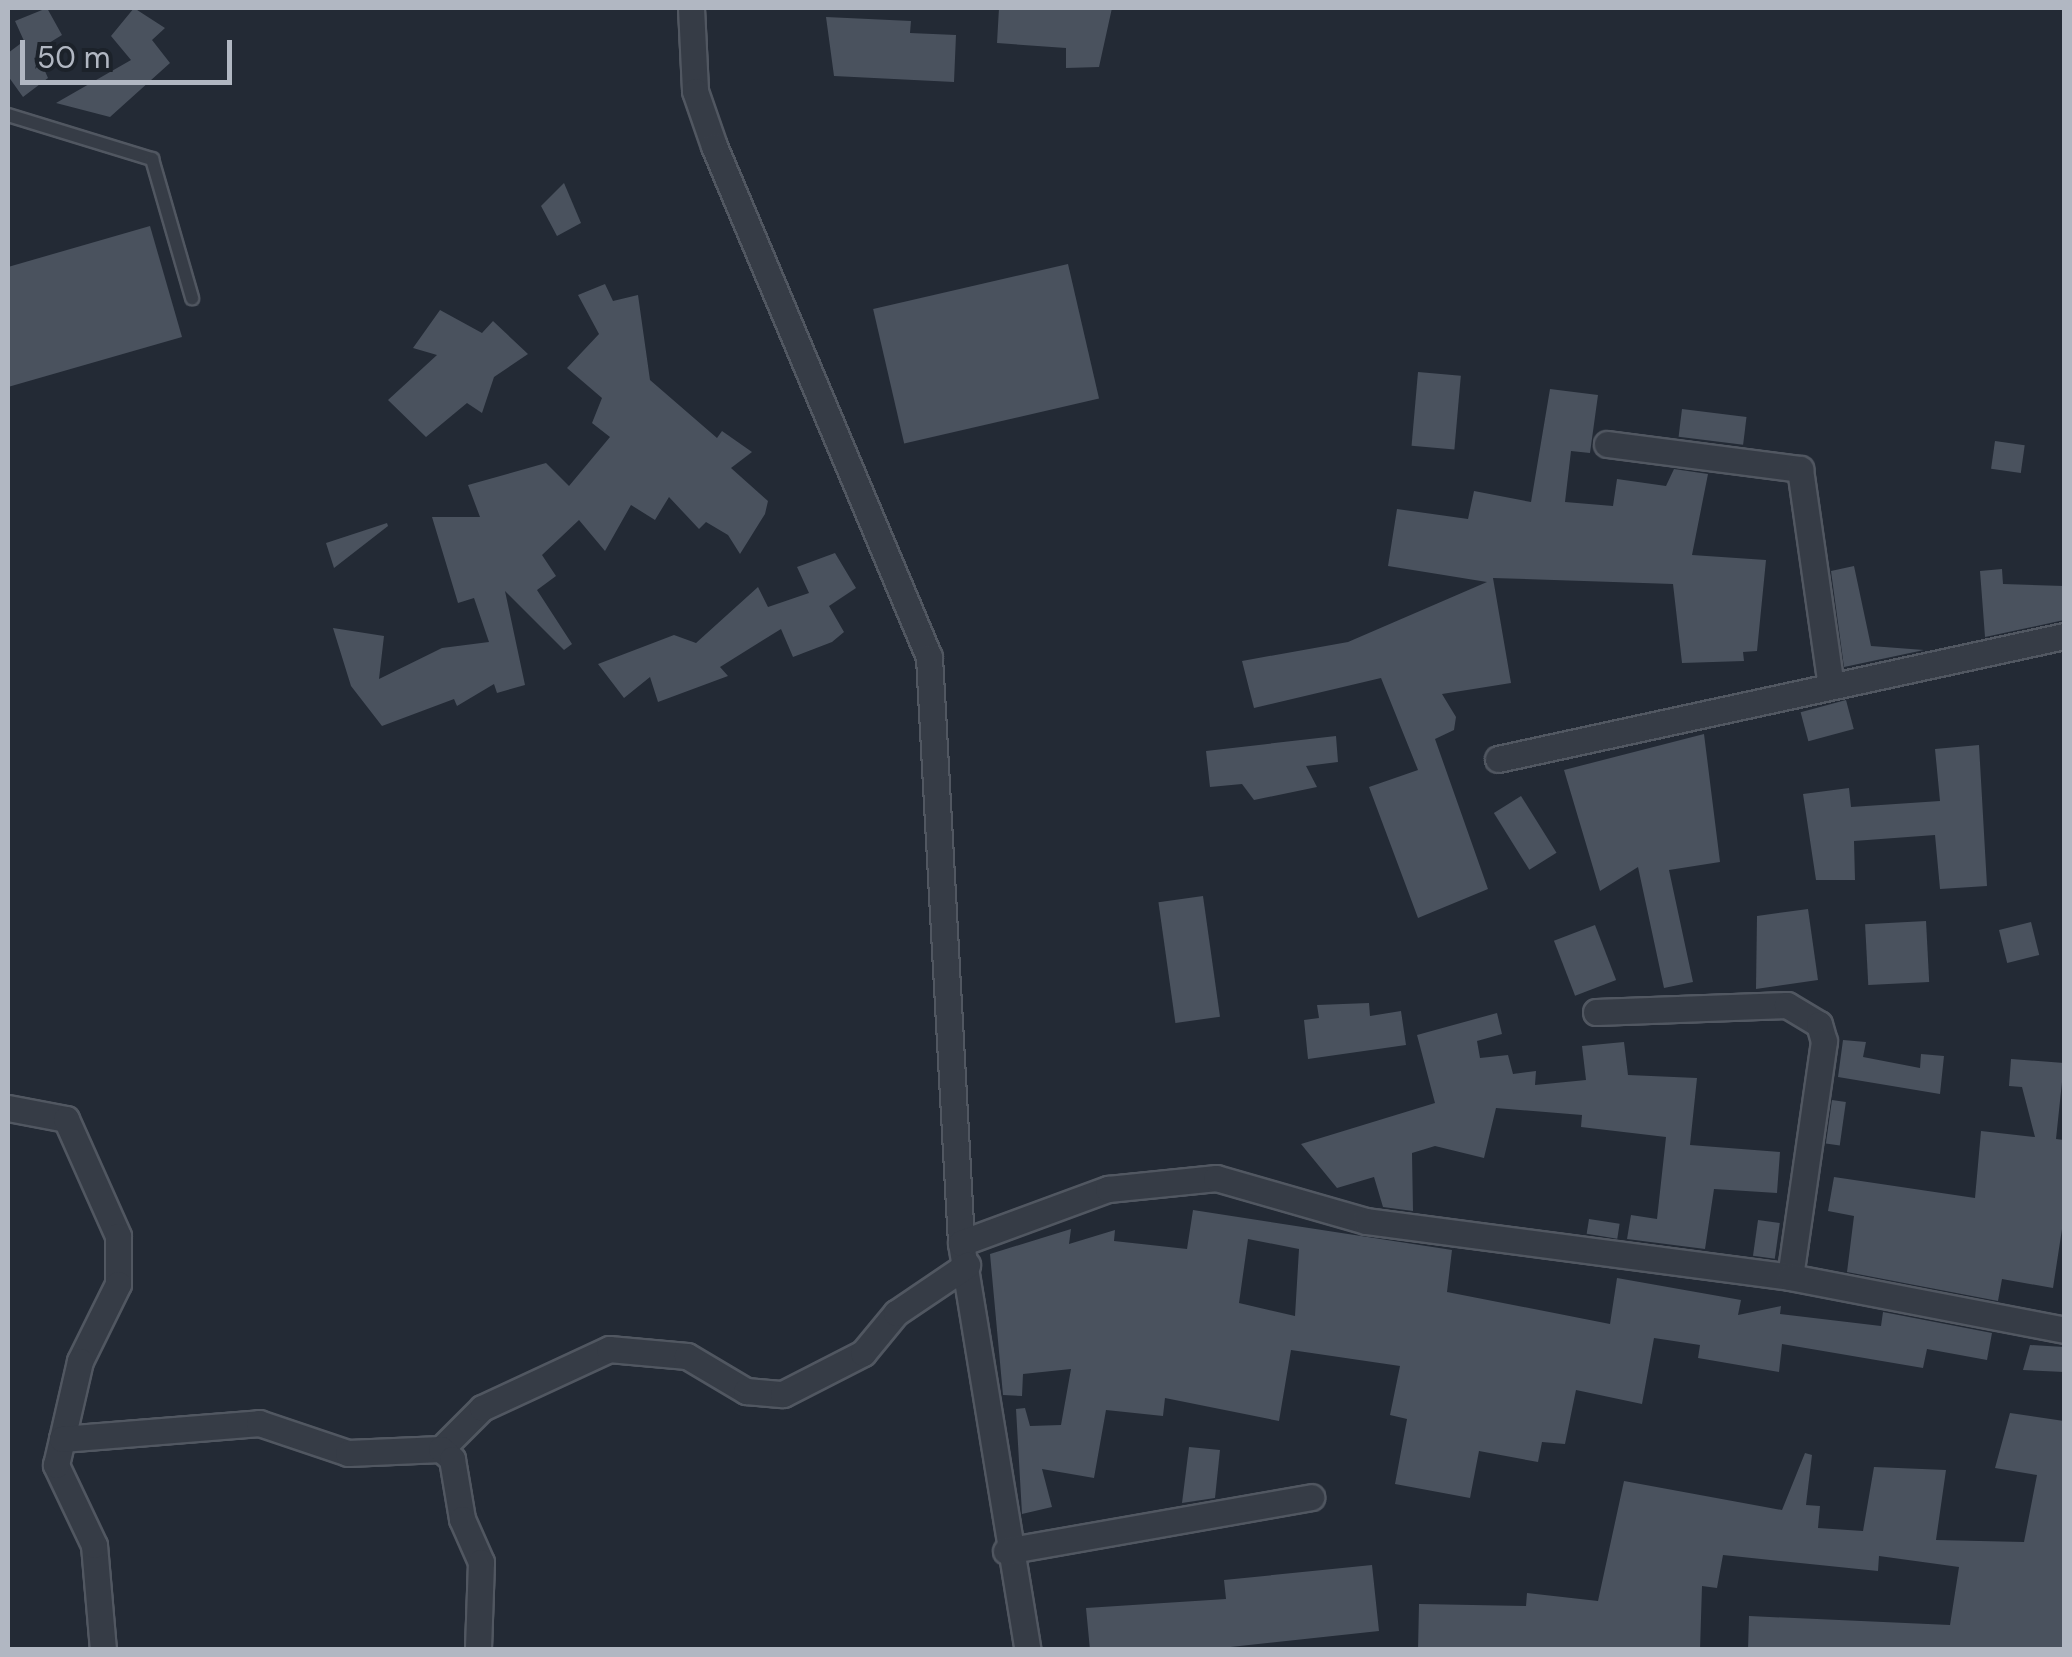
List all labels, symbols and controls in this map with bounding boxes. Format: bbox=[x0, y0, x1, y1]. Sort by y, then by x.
scale bar bbox=[25, 20, 238, 82]
text: 50 m bbox=[37, 38, 111, 77]

